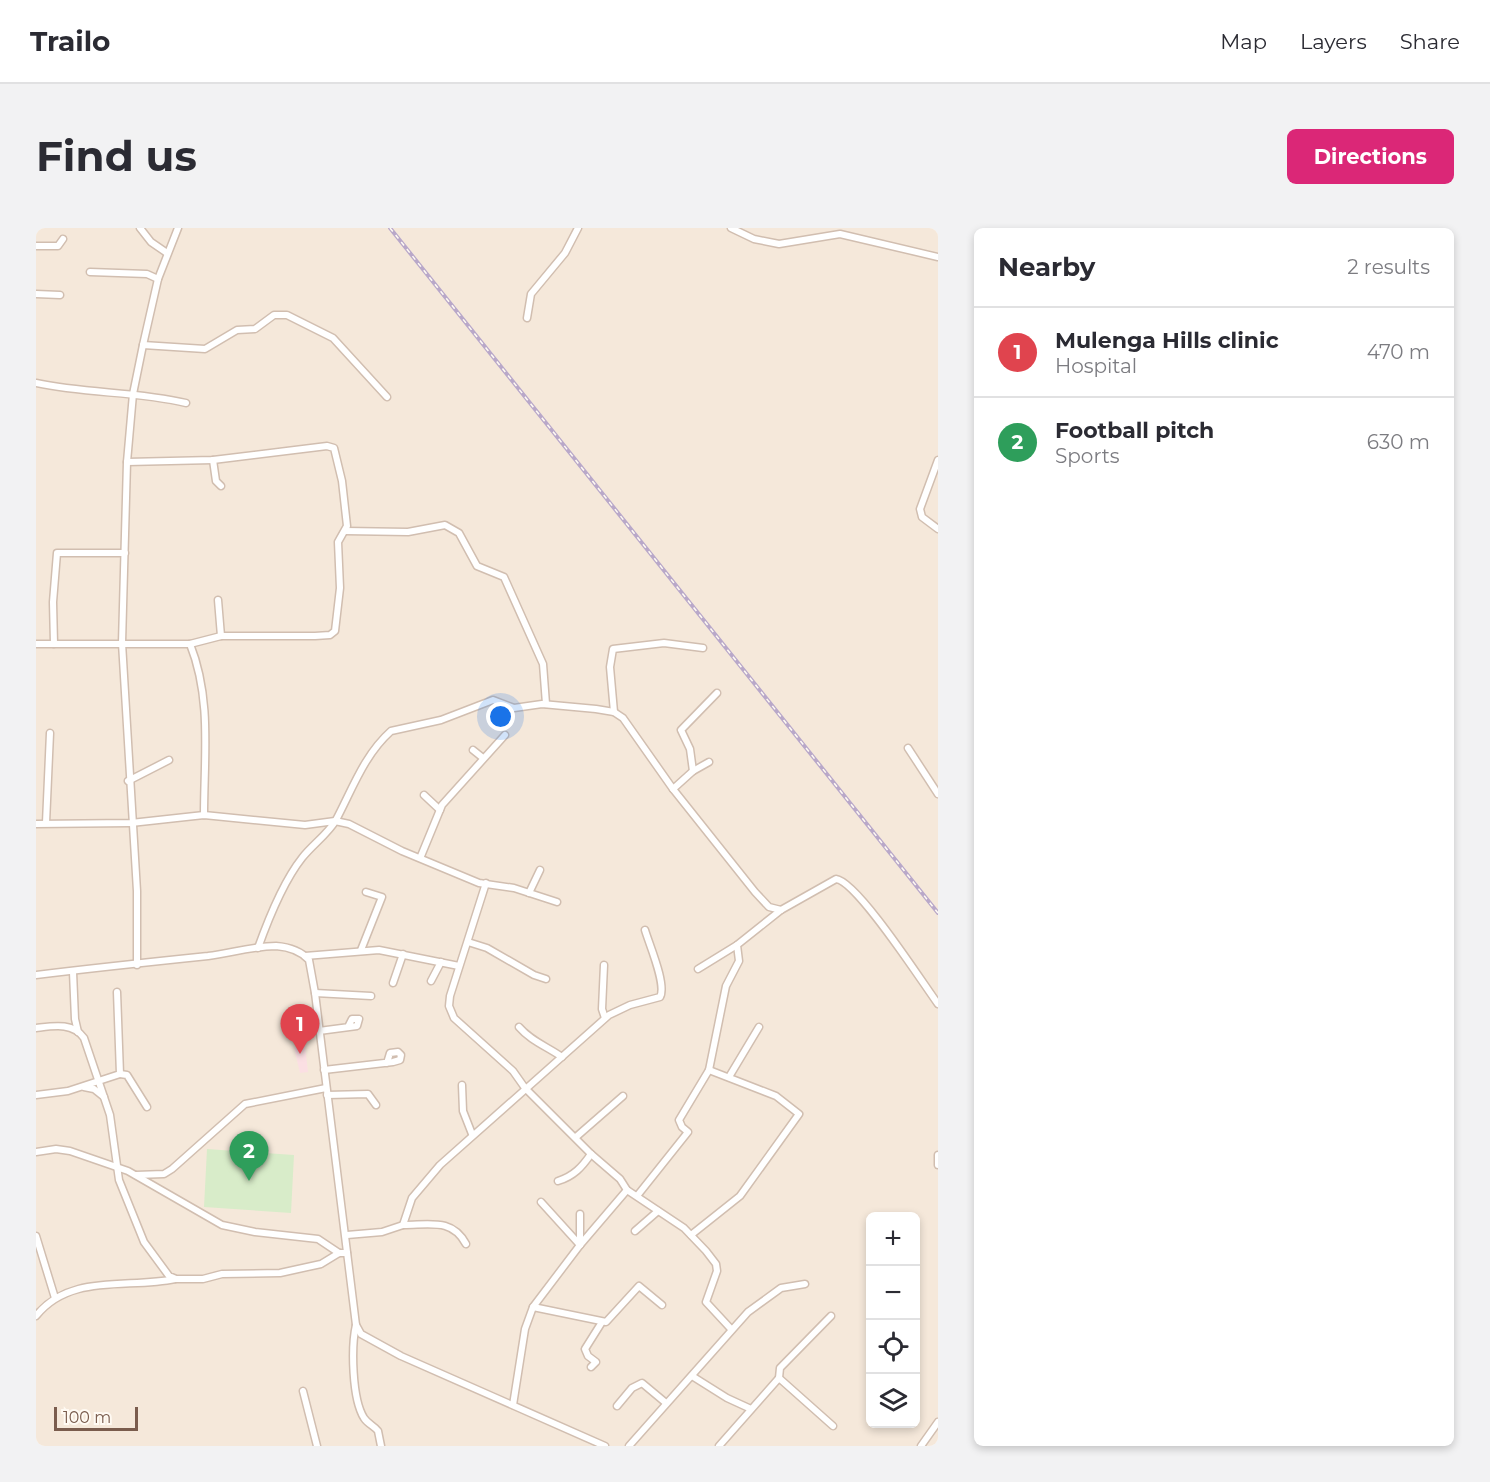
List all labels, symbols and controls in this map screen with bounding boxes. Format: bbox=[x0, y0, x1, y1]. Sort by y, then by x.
text: Trailo bbox=[30, 24, 110, 58]
text: Map bbox=[1220, 29, 1267, 54]
text: Layers bbox=[1300, 29, 1367, 54]
text: Share bbox=[1400, 29, 1460, 54]
button: Directions bbox=[1287, 129, 1454, 184]
text: Find us bbox=[36, 130, 197, 182]
text: Nearby bbox=[998, 251, 1095, 283]
text: 2 results bbox=[1347, 255, 1430, 279]
text: Mulenga Hills clinic bbox=[1055, 327, 1279, 354]
text: 1 bbox=[1014, 340, 1021, 364]
text: 470 m bbox=[1367, 340, 1430, 364]
text: Hospital bbox=[1055, 354, 1137, 378]
text: Football pitch bbox=[1055, 417, 1214, 444]
text: 2 bbox=[1012, 430, 1023, 454]
text: 630 m bbox=[1367, 430, 1430, 454]
text: Sports bbox=[1055, 444, 1120, 468]
your location bbox=[486, 702, 515, 731]
pin: 1 bbox=[280, 1004, 320, 1054]
pin: 2 bbox=[230, 1132, 268, 1181]
map controls bbox=[866, 1212, 920, 1428]
button: + bbox=[866, 1212, 920, 1266]
button: − bbox=[866, 1266, 920, 1320]
button: locate bbox=[866, 1320, 920, 1374]
button: layers bbox=[866, 1374, 920, 1428]
scale bar bbox=[54, 1404, 138, 1432]
text: 100 m bbox=[63, 1408, 111, 1427]

